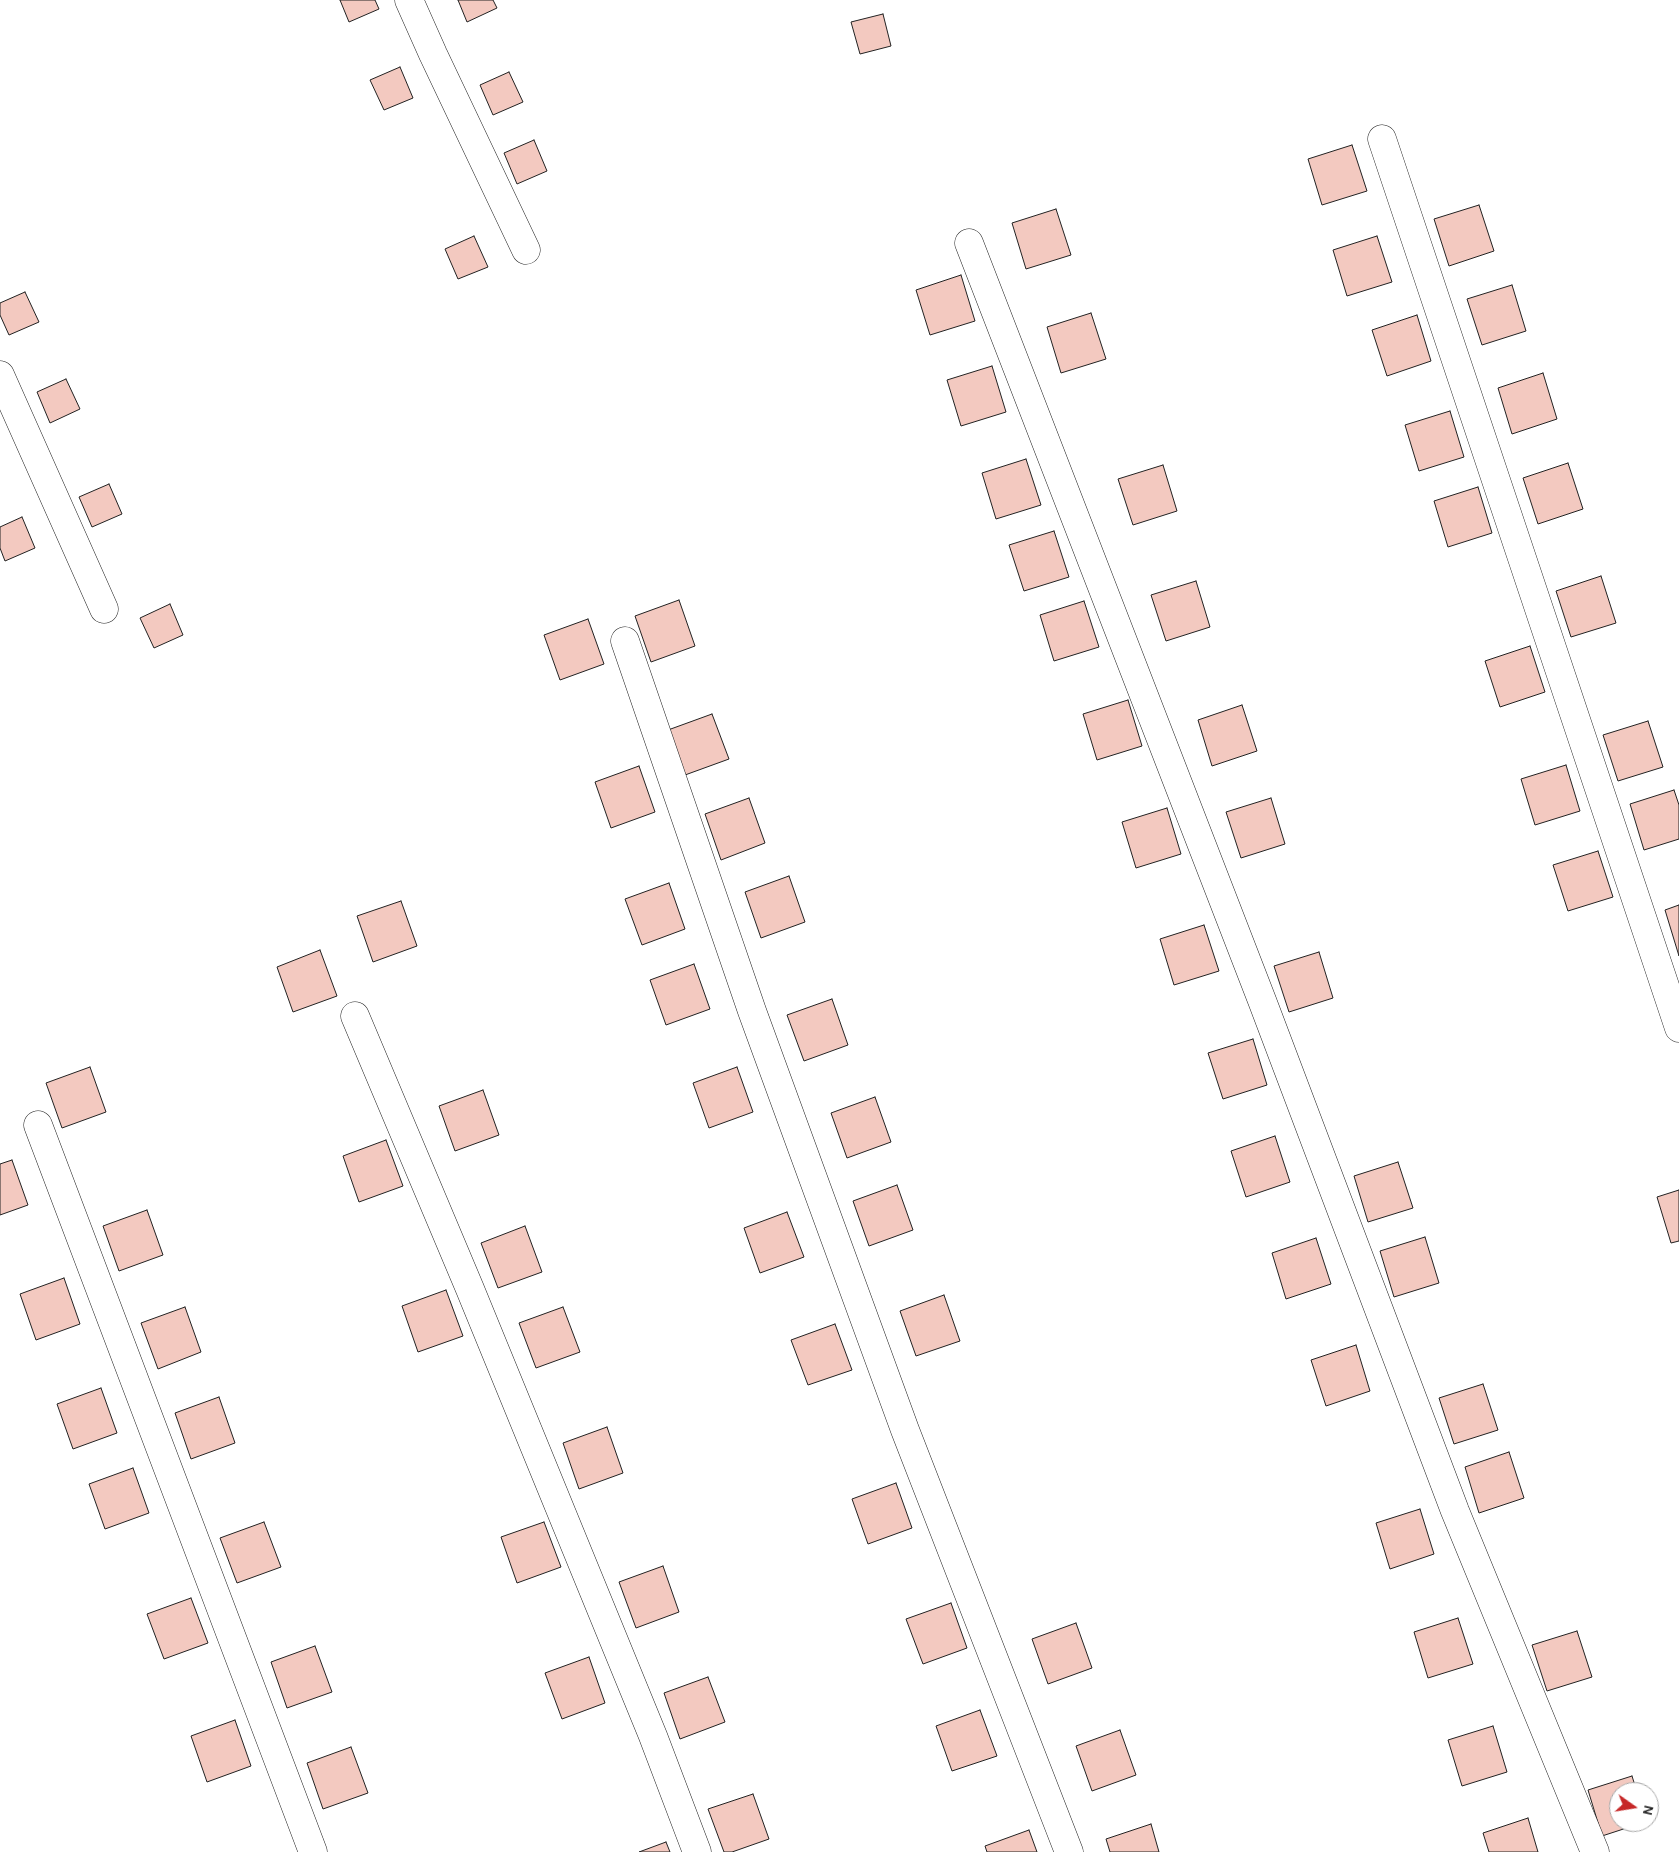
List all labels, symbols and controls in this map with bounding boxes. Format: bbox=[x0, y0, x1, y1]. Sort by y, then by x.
north arrow bbox=[1609, 1782, 1659, 1832]
text: N bbox=[1639, 1803, 1658, 1817]

